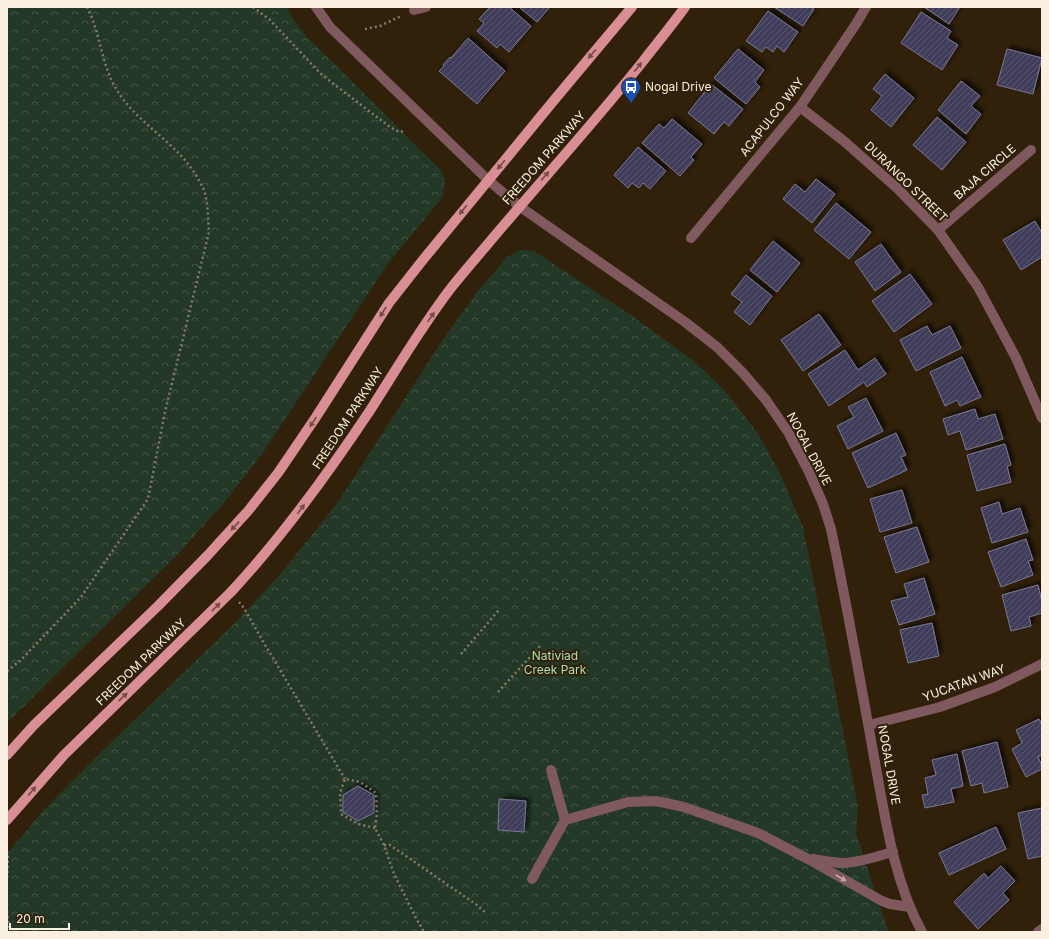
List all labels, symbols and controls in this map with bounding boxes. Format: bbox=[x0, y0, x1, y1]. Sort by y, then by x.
one-way arrow bbox=[588, 49, 597, 60]
one-way arrow bbox=[634, 62, 643, 73]
street label: ACAPULCO WAY bbox=[736, 74, 807, 159]
bus stop icon: Nogal Drive bbox=[620, 76, 642, 104]
place label: Nogal Drive bbox=[645, 79, 711, 94]
street label: FREEDOM PARKWAY bbox=[499, 108, 588, 207]
street label: DURANGO STREET bbox=[862, 138, 951, 225]
street label: BAJA CIRCLE bbox=[951, 141, 1019, 203]
one-way arrow bbox=[496, 160, 505, 171]
one-way arrow bbox=[540, 171, 549, 182]
one-way arrow bbox=[459, 205, 468, 216]
one-way arrow bbox=[379, 307, 387, 317]
one-way arrow bbox=[427, 312, 435, 323]
street label: FREEDOM PARKWAY bbox=[309, 364, 386, 472]
street label: NOGAL DRIVE bbox=[784, 410, 835, 488]
one-way arrow bbox=[309, 417, 317, 427]
one-way arrow bbox=[297, 504, 305, 514]
one-way arrow bbox=[231, 521, 240, 530]
one-way arrow bbox=[211, 602, 221, 612]
street label: FREEDOM PARKWAY bbox=[93, 615, 189, 708]
park label: Nativiad Creek Park bbox=[524, 648, 587, 677]
street label: YUCATAN WAY bbox=[920, 661, 1007, 704]
one-way arrow bbox=[118, 692, 128, 702]
street label: NOGAL DRIVE bbox=[875, 724, 904, 806]
one-way arrow bbox=[28, 785, 37, 796]
one-way arrow bbox=[836, 874, 847, 881]
scale bar bbox=[10, 905, 69, 931]
text: 20 m bbox=[16, 911, 45, 926]

